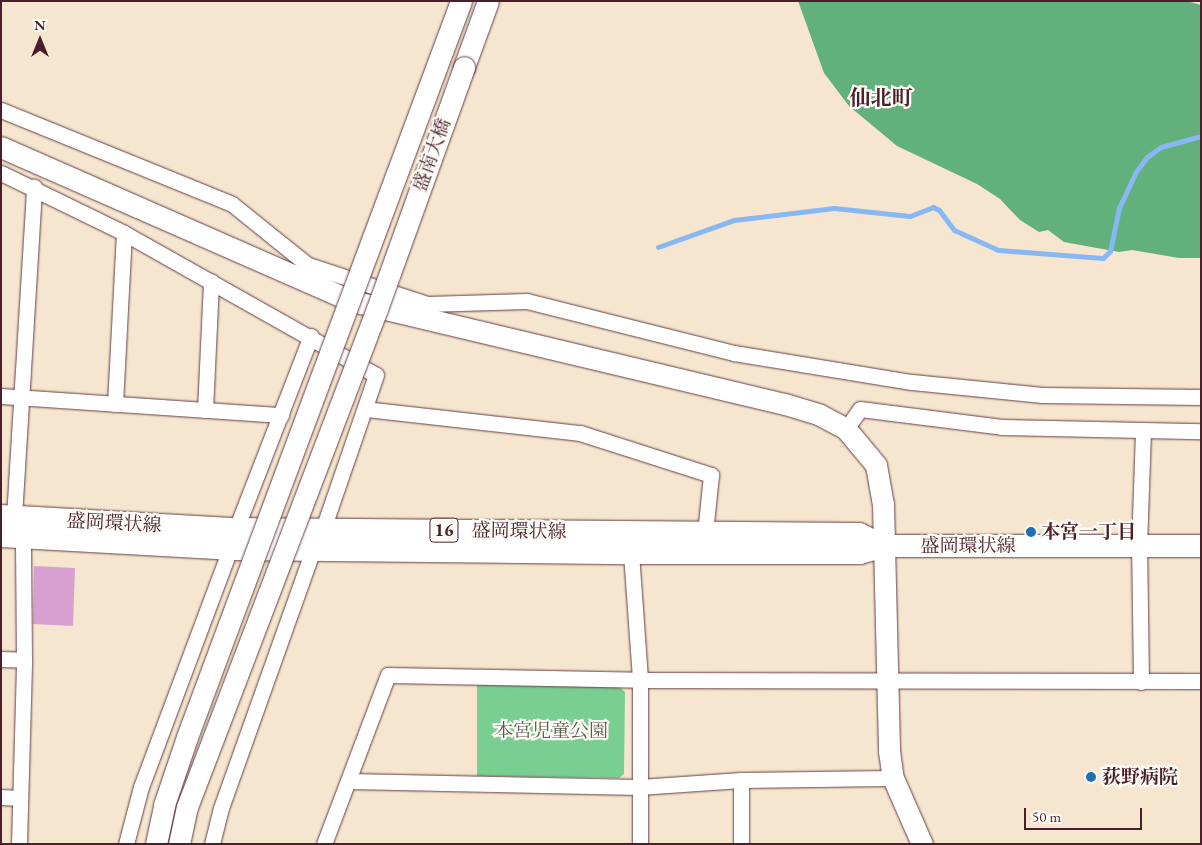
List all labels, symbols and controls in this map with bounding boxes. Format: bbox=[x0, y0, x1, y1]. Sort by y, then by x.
north arrow bbox=[15, 15, 65, 65]
text: N bbox=[34, 16, 46, 34]
district label: 仙北町 bbox=[850, 85, 912, 111]
street label: 盛南大橋 bbox=[408, 115, 456, 195]
street label: 盛岡環状線 bbox=[66, 509, 162, 537]
road number: 16 bbox=[429, 514, 459, 546]
street label: 盛岡環状線 bbox=[471, 519, 567, 543]
place label: 本宮一丁目 bbox=[1041, 521, 1136, 543]
marker: 本宮一丁目 bbox=[1025, 526, 1037, 538]
street label: 盛岡環状線 bbox=[921, 535, 1015, 557]
park label: 本宮児童公園 bbox=[494, 720, 608, 742]
place label: 荻野病院 bbox=[1102, 766, 1178, 788]
marker: 荻野病院 bbox=[1084, 770, 1098, 784]
scale bar bbox=[1027, 798, 1144, 830]
text: 50 m bbox=[1032, 807, 1061, 826]

